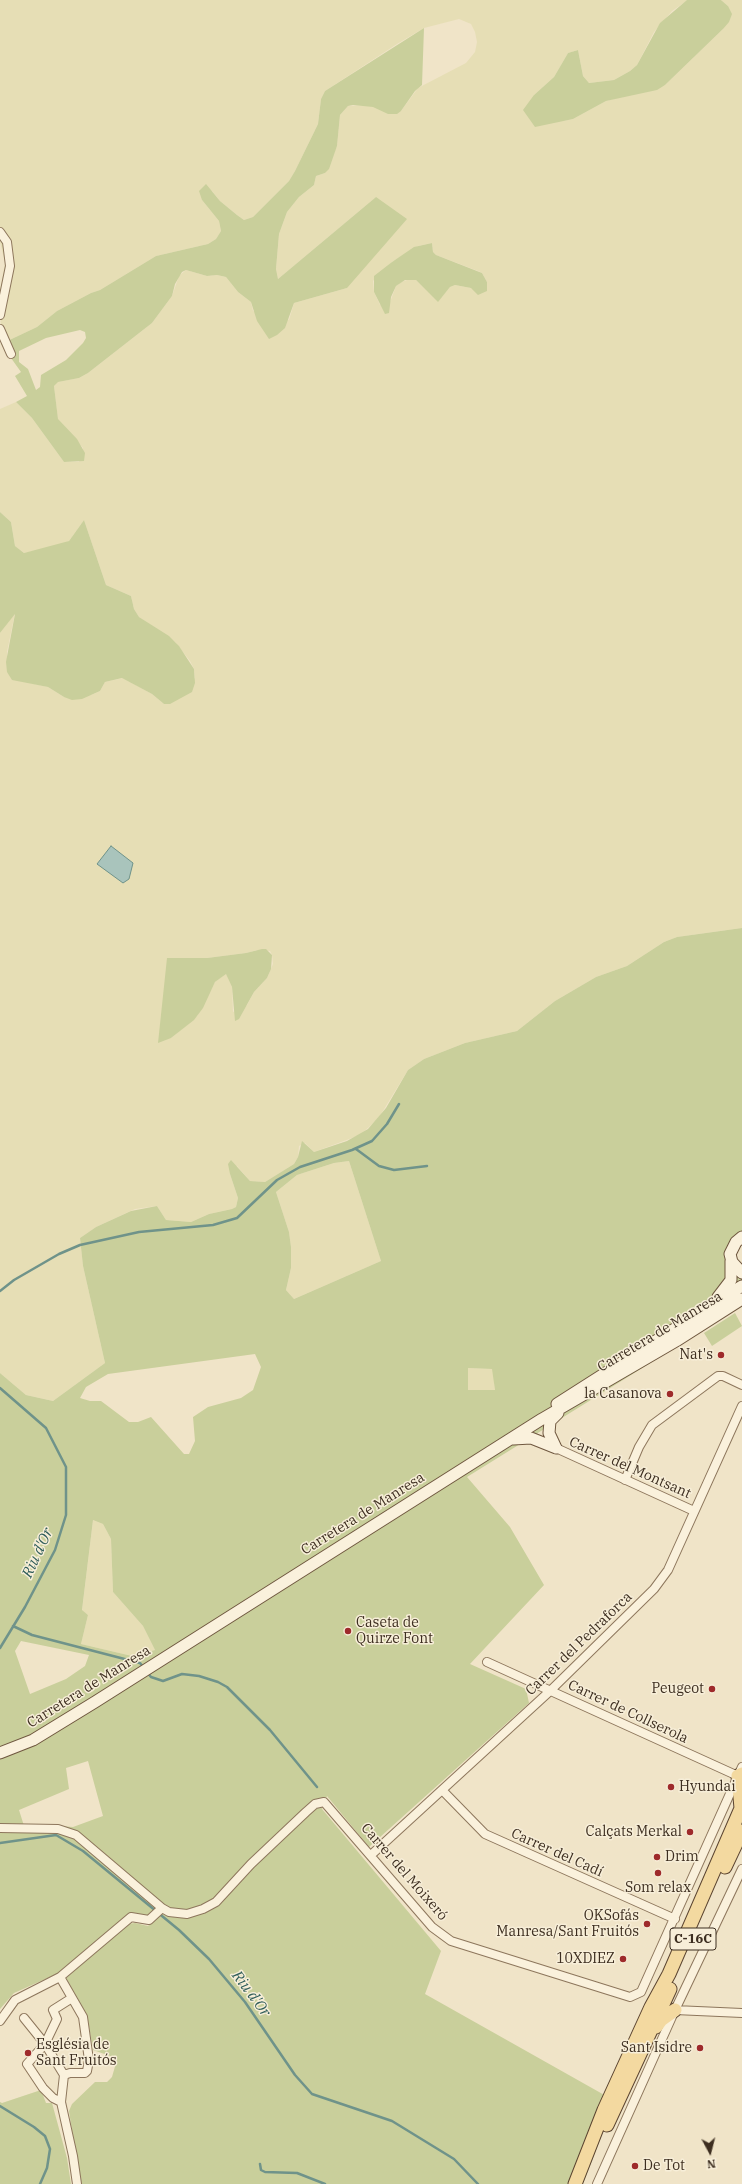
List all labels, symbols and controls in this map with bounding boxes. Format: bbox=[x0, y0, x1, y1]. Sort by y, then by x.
street label: Carretera de Manresa bbox=[595, 1288, 725, 1376]
place label: Nat's bbox=[679, 1347, 713, 1363]
marker: Nat's bbox=[716, 1350, 726, 1360]
place label: la Casanova bbox=[584, 1386, 662, 1402]
marker: la Casanova bbox=[665, 1389, 675, 1399]
street label: Carrer del Montsant bbox=[566, 1434, 694, 1502]
street label: Carretera de Manresa bbox=[298, 1469, 428, 1559]
water label: Riu d'Or bbox=[19, 1525, 57, 1581]
street label: Carrer del Pedraforca bbox=[522, 1589, 636, 1699]
place label: Caseta de Quirze Font bbox=[356, 1615, 433, 1648]
marker: Caseta de Quirze Font bbox=[343, 1626, 353, 1636]
street label: Carretera de Manresa bbox=[24, 1642, 154, 1732]
street label: Carrer de Collserola bbox=[565, 1677, 691, 1747]
place label: Peugeot bbox=[651, 1681, 704, 1697]
marker: Peugeot bbox=[707, 1684, 717, 1694]
place label: Hyundai bbox=[679, 1779, 736, 1795]
marker: Hyundai bbox=[666, 1782, 676, 1792]
street label: Carrer del Moixeró bbox=[357, 1820, 451, 1924]
place label: Calçats Merkal bbox=[586, 1824, 682, 1840]
street label: Carrer del Cadí bbox=[508, 1825, 606, 1881]
marker: Calçats Merkal bbox=[685, 1827, 695, 1837]
place label: Drim bbox=[665, 1849, 699, 1865]
marker: Drim bbox=[652, 1852, 662, 1862]
marker: Som relax bbox=[653, 1868, 663, 1878]
place label: Som relax bbox=[625, 1880, 691, 1896]
place label: OKSofás Manresa/Sant Fruitós bbox=[496, 1908, 639, 1940]
marker: OKSofás Manresa/Sant Fruitós bbox=[642, 1919, 652, 1929]
road number: C-16C bbox=[670, 1928, 716, 1950]
place label: 10XDIEZ bbox=[556, 1951, 615, 1967]
marker: 10XDIEZ bbox=[618, 1954, 628, 1964]
water label: Riu d'Or bbox=[228, 1967, 274, 2021]
place label: Església de Sant Fruitós bbox=[36, 2037, 117, 2070]
place label: Sant Isidre bbox=[621, 2040, 692, 2056]
marker: Sant Isidre bbox=[695, 2043, 705, 2053]
marker: Església de Sant Fruitós bbox=[23, 2048, 33, 2058]
north arrow bbox=[690, 2132, 730, 2172]
text: N bbox=[706, 2156, 717, 2171]
place label: De Tot bbox=[643, 2158, 685, 2174]
marker: De Tot bbox=[630, 2161, 640, 2171]

